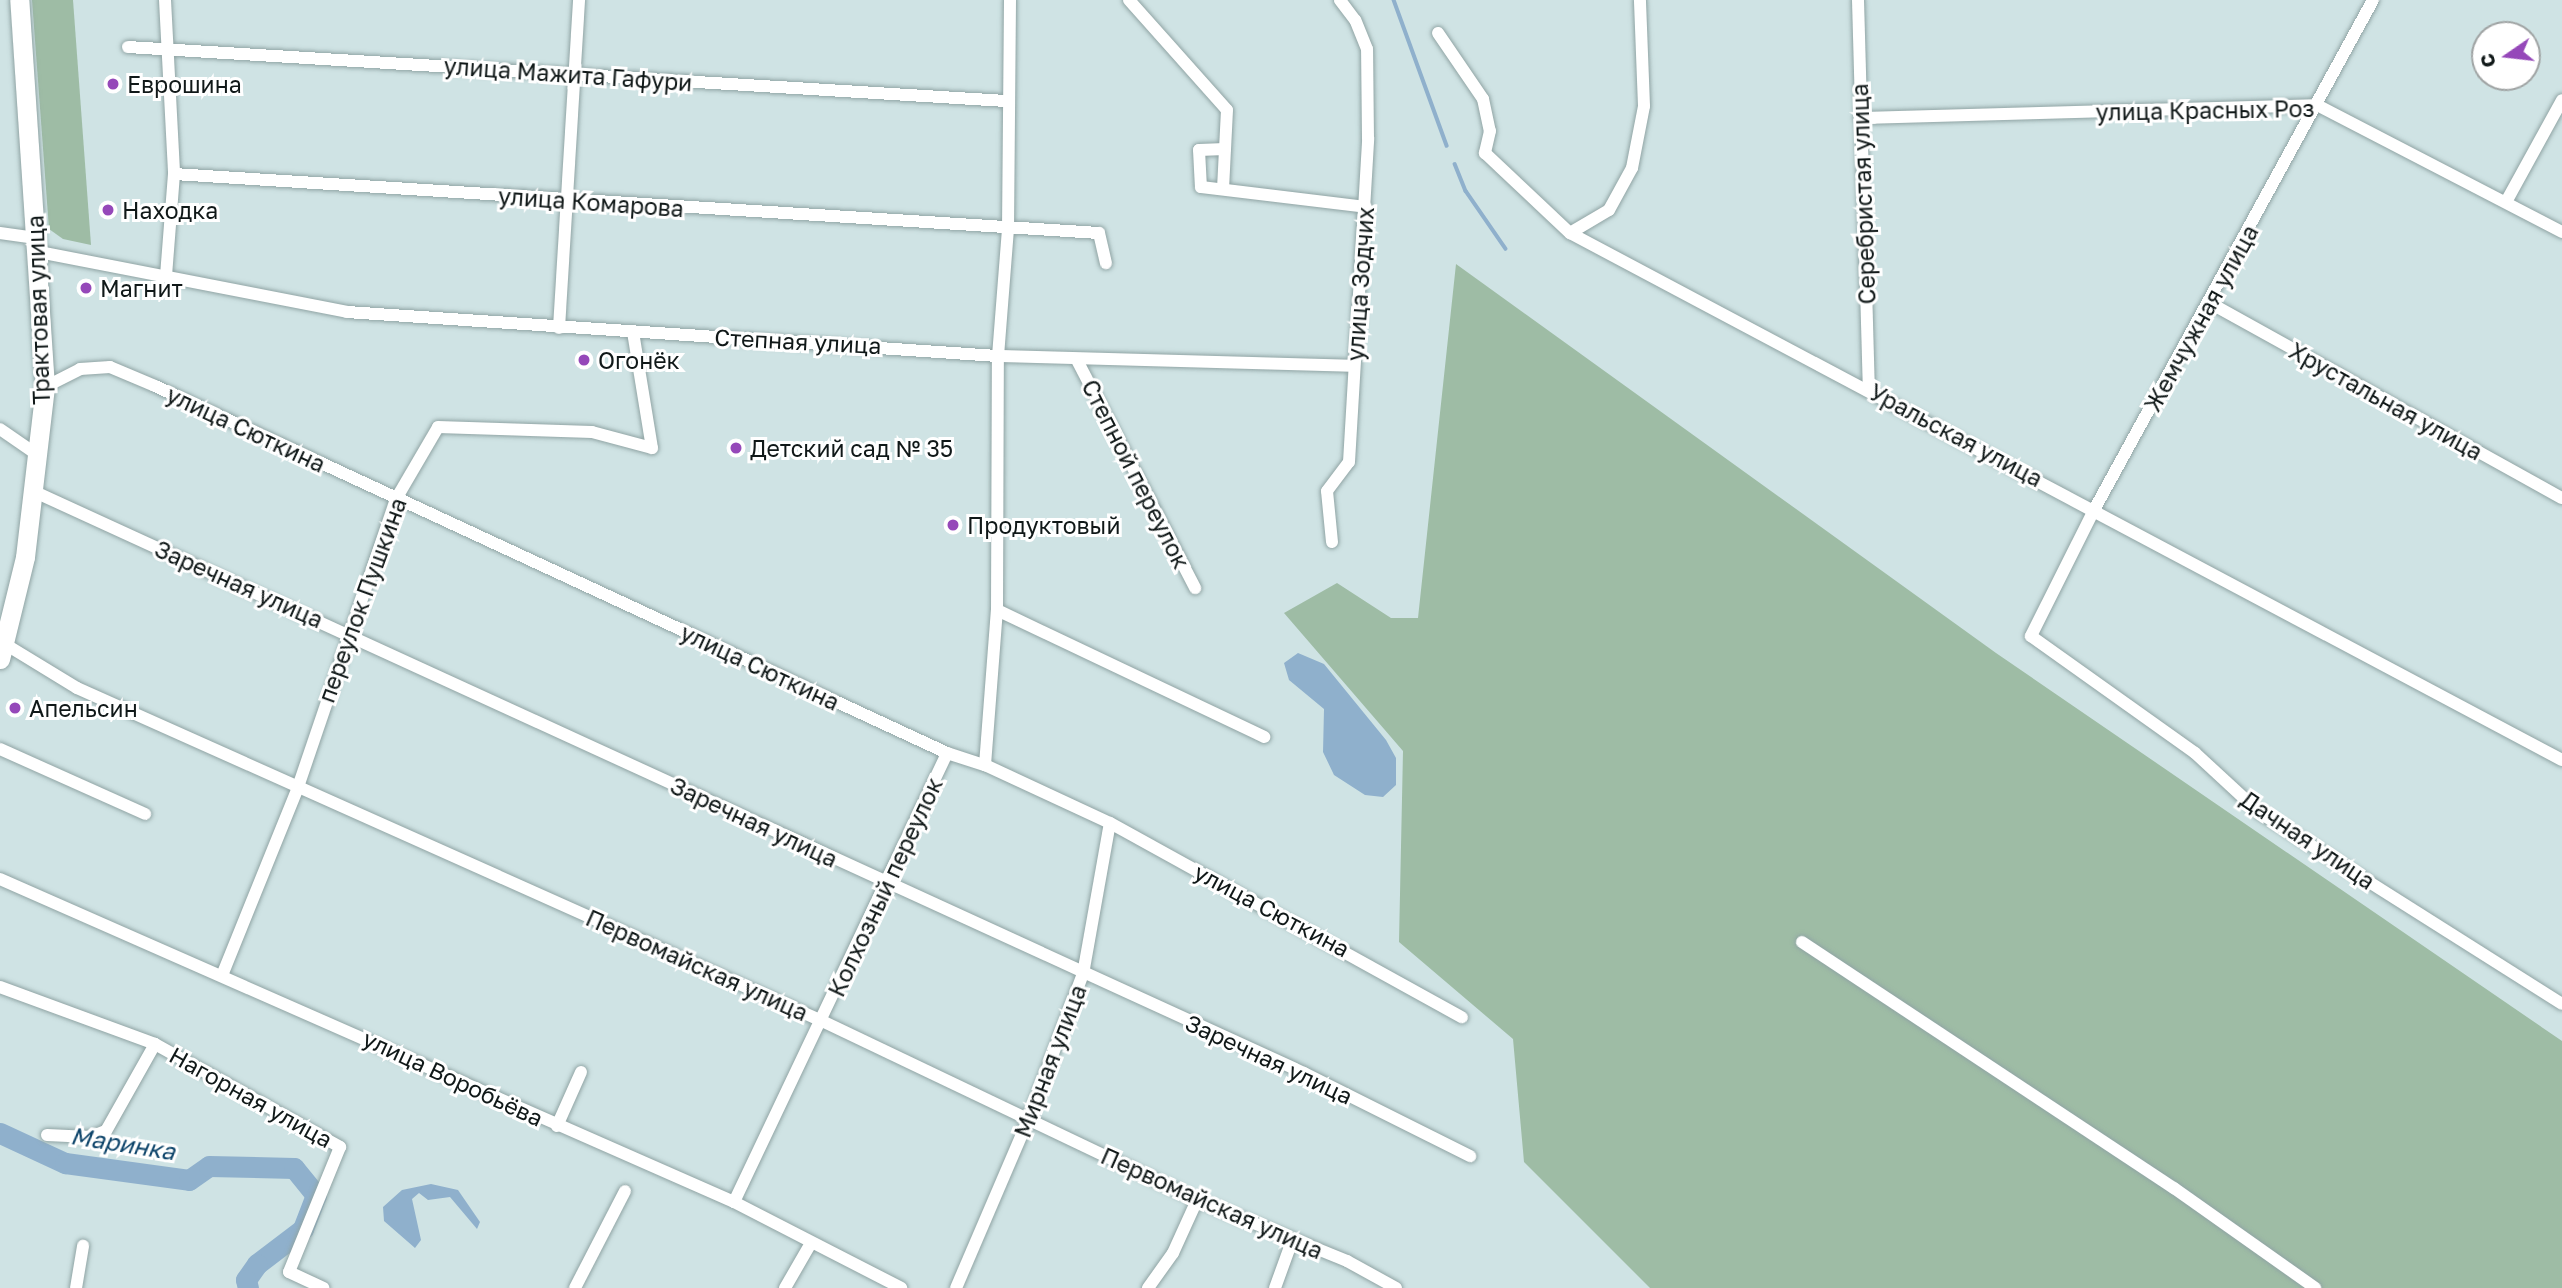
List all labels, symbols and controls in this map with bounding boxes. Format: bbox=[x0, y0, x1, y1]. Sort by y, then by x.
north arrow bbox=[2471, 21, 2541, 91]
text: С bbox=[2474, 51, 2500, 70]
street label: улица Мажита Гафури bbox=[443, 52, 693, 96]
place label: Еврошина bbox=[127, 70, 242, 98]
marker: Еврошина bbox=[105, 76, 121, 92]
street label: Серебристая улица bbox=[1845, 83, 1881, 305]
street label: улица Красных Роз bbox=[2095, 94, 2315, 126]
street label: улица Комарова bbox=[497, 182, 685, 222]
place label: Находка bbox=[122, 196, 218, 224]
marker: Находка bbox=[100, 202, 116, 218]
street label: улица Зодчих bbox=[1341, 206, 1379, 362]
street label: Трактовая улица bbox=[21, 215, 55, 405]
street label: Жемчужная улица bbox=[2138, 220, 2264, 416]
place label: Магнит bbox=[100, 274, 183, 302]
marker: Магнит bbox=[78, 280, 94, 296]
street label: Степная улица bbox=[714, 323, 882, 359]
street label: Хрустальная улица bbox=[2285, 336, 2487, 466]
place label: Огонёк bbox=[598, 346, 680, 374]
marker: Огонёк bbox=[576, 352, 592, 368]
street label: Степной переулок bbox=[1076, 375, 1196, 573]
street label: Уральская улица bbox=[1865, 378, 2047, 492]
street label: улица Сюткина bbox=[162, 380, 330, 478]
place label: Детский сад № 35 bbox=[750, 434, 953, 462]
marker: Детский сад № 35 bbox=[728, 440, 744, 456]
street label: переулок Пушкина bbox=[312, 494, 412, 706]
place label: Продуктовый bbox=[967, 511, 1120, 539]
marker: Продуктовый bbox=[945, 517, 961, 533]
street label: Заречная улица bbox=[151, 535, 327, 633]
street label: улица Сюткина bbox=[676, 618, 844, 716]
place label: Апельсин bbox=[29, 694, 138, 722]
marker: Апельсин bbox=[7, 700, 23, 716]
street label: Заречная улица bbox=[666, 771, 842, 873]
street label: Колхозный переулок bbox=[822, 773, 948, 1001]
street label: Дачная улица bbox=[2236, 785, 2380, 895]
street label: улица Сюткина bbox=[1190, 857, 1354, 963]
street label: Первомайская улица bbox=[582, 904, 812, 1026]
street label: Мирная улица bbox=[1008, 981, 1092, 1141]
street label: Заречная улица bbox=[1181, 1008, 1357, 1110]
street label: улица Воробьёва bbox=[359, 1024, 547, 1132]
street label: Нагорная улица bbox=[165, 1041, 337, 1153]
water label: Маринка bbox=[69, 1121, 177, 1165]
street label: Первомайская улица bbox=[1097, 1142, 1327, 1264]

